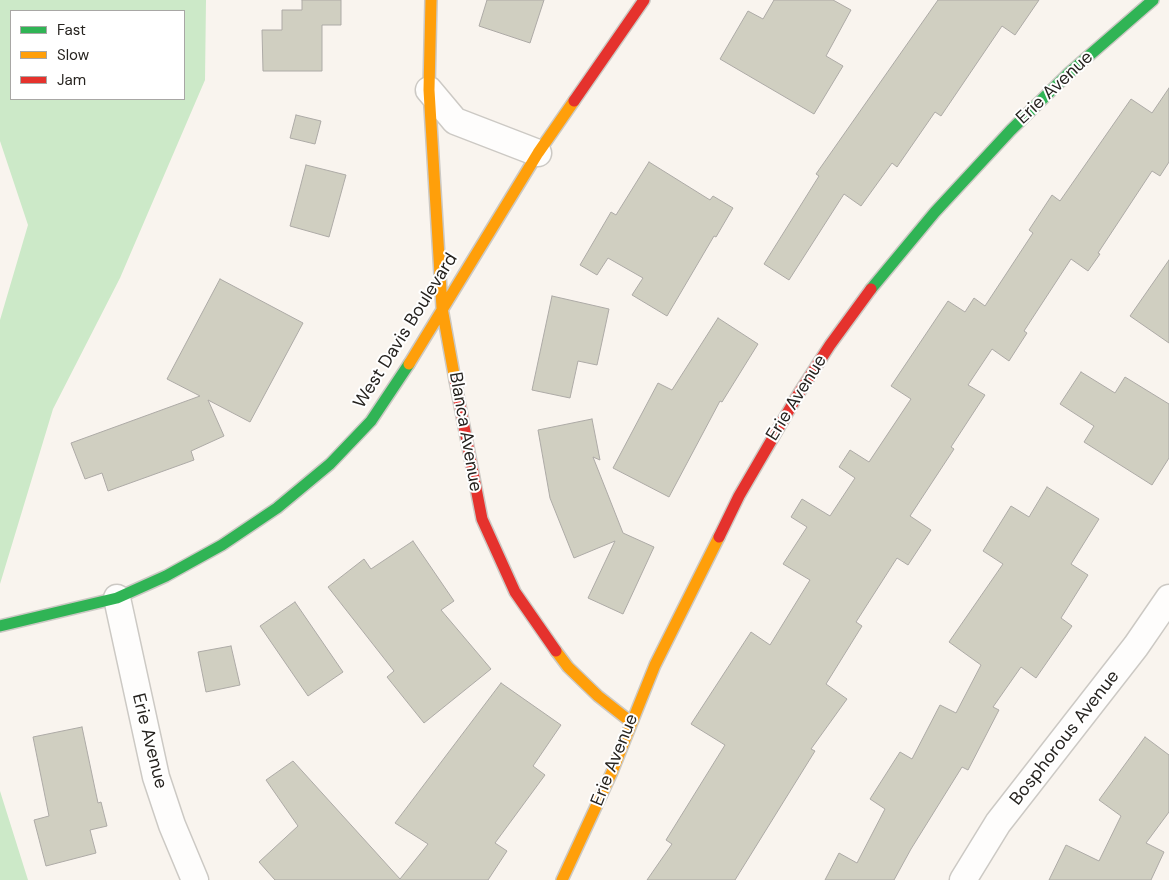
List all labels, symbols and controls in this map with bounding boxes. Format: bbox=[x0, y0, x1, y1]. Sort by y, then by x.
legend bbox=[10, 10, 185, 100]
text: Fast bbox=[57, 20, 86, 40]
text: Slow bbox=[57, 45, 89, 65]
street label: Erie Avenue bbox=[1012, 47, 1098, 129]
text: Jam bbox=[57, 70, 86, 90]
street label: West Davis Boulevard bbox=[349, 249, 463, 413]
street label: Erie Avenue bbox=[762, 351, 832, 445]
street label: Blanca Avenue bbox=[444, 371, 486, 493]
street label: Bosphorous Avenue bbox=[1006, 666, 1124, 810]
street label: Erie Avenue bbox=[127, 691, 171, 791]
street label: Erie Avenue bbox=[587, 711, 643, 809]

